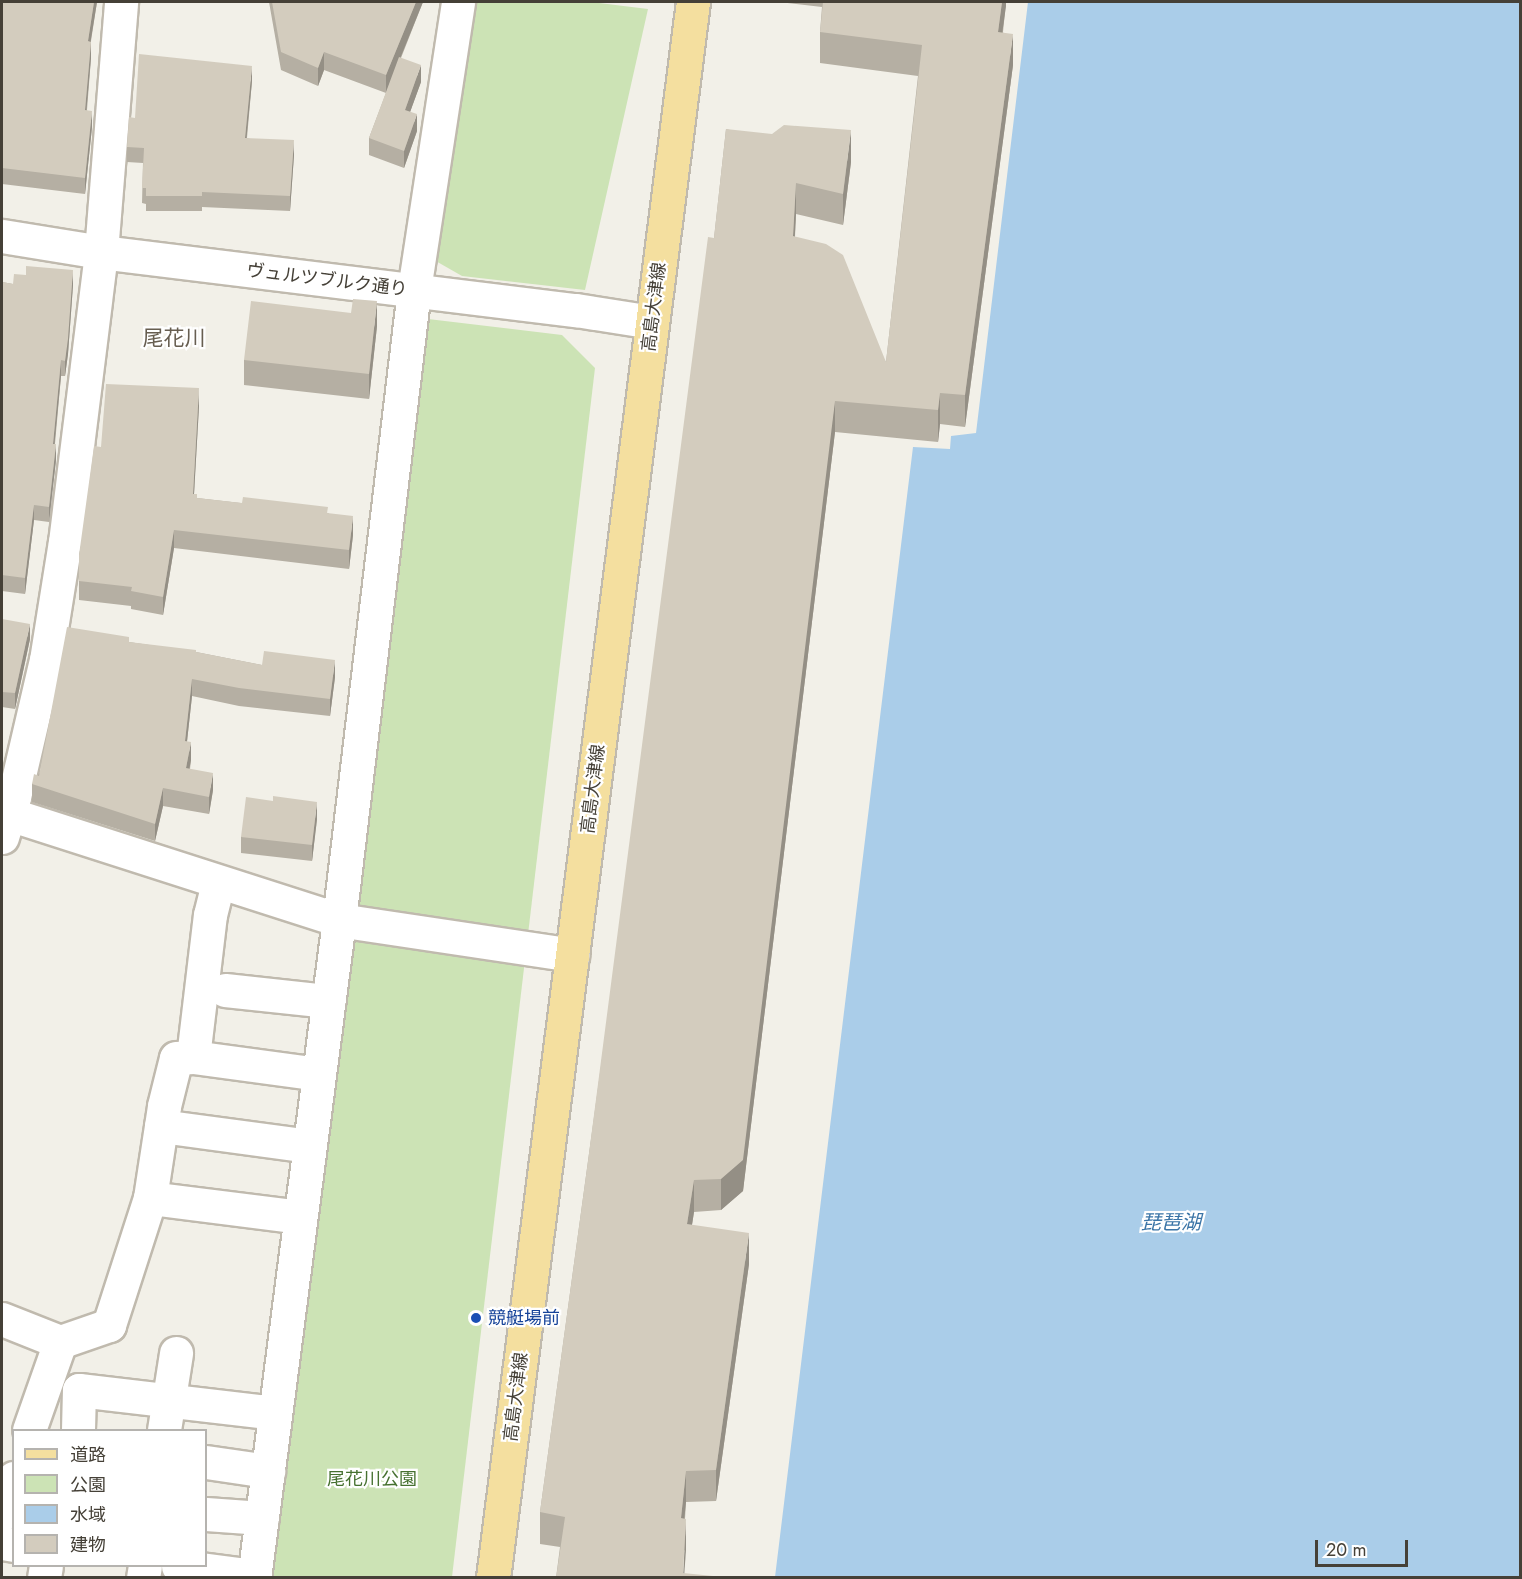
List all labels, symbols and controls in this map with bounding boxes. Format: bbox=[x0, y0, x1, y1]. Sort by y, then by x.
street label: ヴュルツブルク通り bbox=[245, 259, 409, 301]
street label: 高島大津線 bbox=[638, 261, 670, 353]
district label: 尾花川 bbox=[143, 325, 205, 351]
street label: 高島大津線 bbox=[577, 743, 609, 835]
water label: 琵琶湖 bbox=[1141, 1210, 1201, 1234]
place label: 競艇場前 bbox=[488, 1307, 560, 1329]
marker: 競艇場前 bbox=[469, 1311, 483, 1325]
street label: 高島大津線 bbox=[500, 1351, 532, 1443]
legend bbox=[12, 1429, 207, 1567]
text: 道路 bbox=[70, 1442, 106, 1468]
park label: 尾花川公園 bbox=[327, 1468, 417, 1490]
text: 公園 bbox=[70, 1472, 106, 1498]
text: 水域 bbox=[70, 1502, 106, 1528]
scale bar bbox=[1318, 1528, 1411, 1566]
text: 建物 bbox=[70, 1532, 106, 1558]
text: 20 m bbox=[1326, 1537, 1366, 1563]

